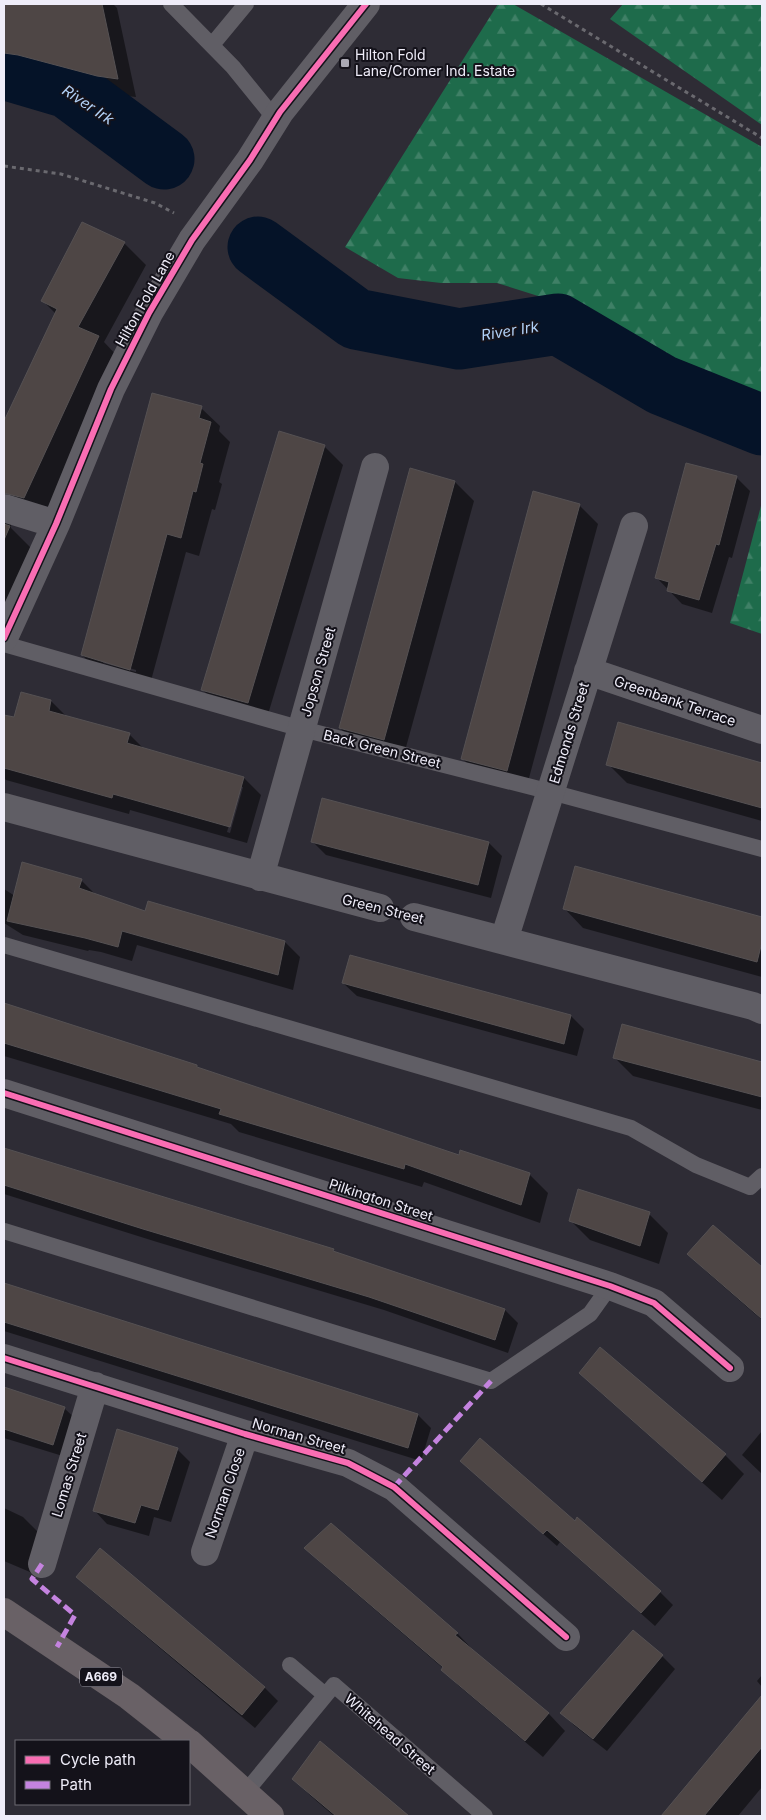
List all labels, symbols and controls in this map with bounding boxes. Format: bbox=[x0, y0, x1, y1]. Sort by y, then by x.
place label: Hilton Fold Lane/Cromer Ind. Estate bbox=[355, 46, 515, 79]
marker: Hilton Fold Lane/Cromer Ind. Estate bbox=[339, 57, 351, 69]
water label: River Irk bbox=[59, 80, 118, 129]
street label: Hilton Fold Lane bbox=[111, 248, 178, 350]
water label: River Irk bbox=[480, 316, 541, 344]
street label: Jopson Street bbox=[297, 625, 339, 719]
street label: Greenbank Terrace bbox=[612, 672, 738, 729]
street label: Edmonds Street bbox=[545, 680, 592, 786]
street label: Back Green Street bbox=[322, 726, 443, 771]
street label: Green Street bbox=[341, 890, 426, 927]
street label: Pilkington Street bbox=[327, 1175, 436, 1224]
street label: Norman Street bbox=[251, 1414, 348, 1457]
street label: Lomas Street bbox=[48, 1430, 90, 1519]
street label: Norman Close bbox=[201, 1445, 248, 1540]
road number: A669 bbox=[80, 1668, 122, 1686]
street label: Whitehead Street bbox=[342, 1690, 439, 1778]
legend bbox=[15, 1740, 190, 1805]
text: Cycle path bbox=[60, 1750, 136, 1769]
text: Path bbox=[60, 1775, 92, 1794]

